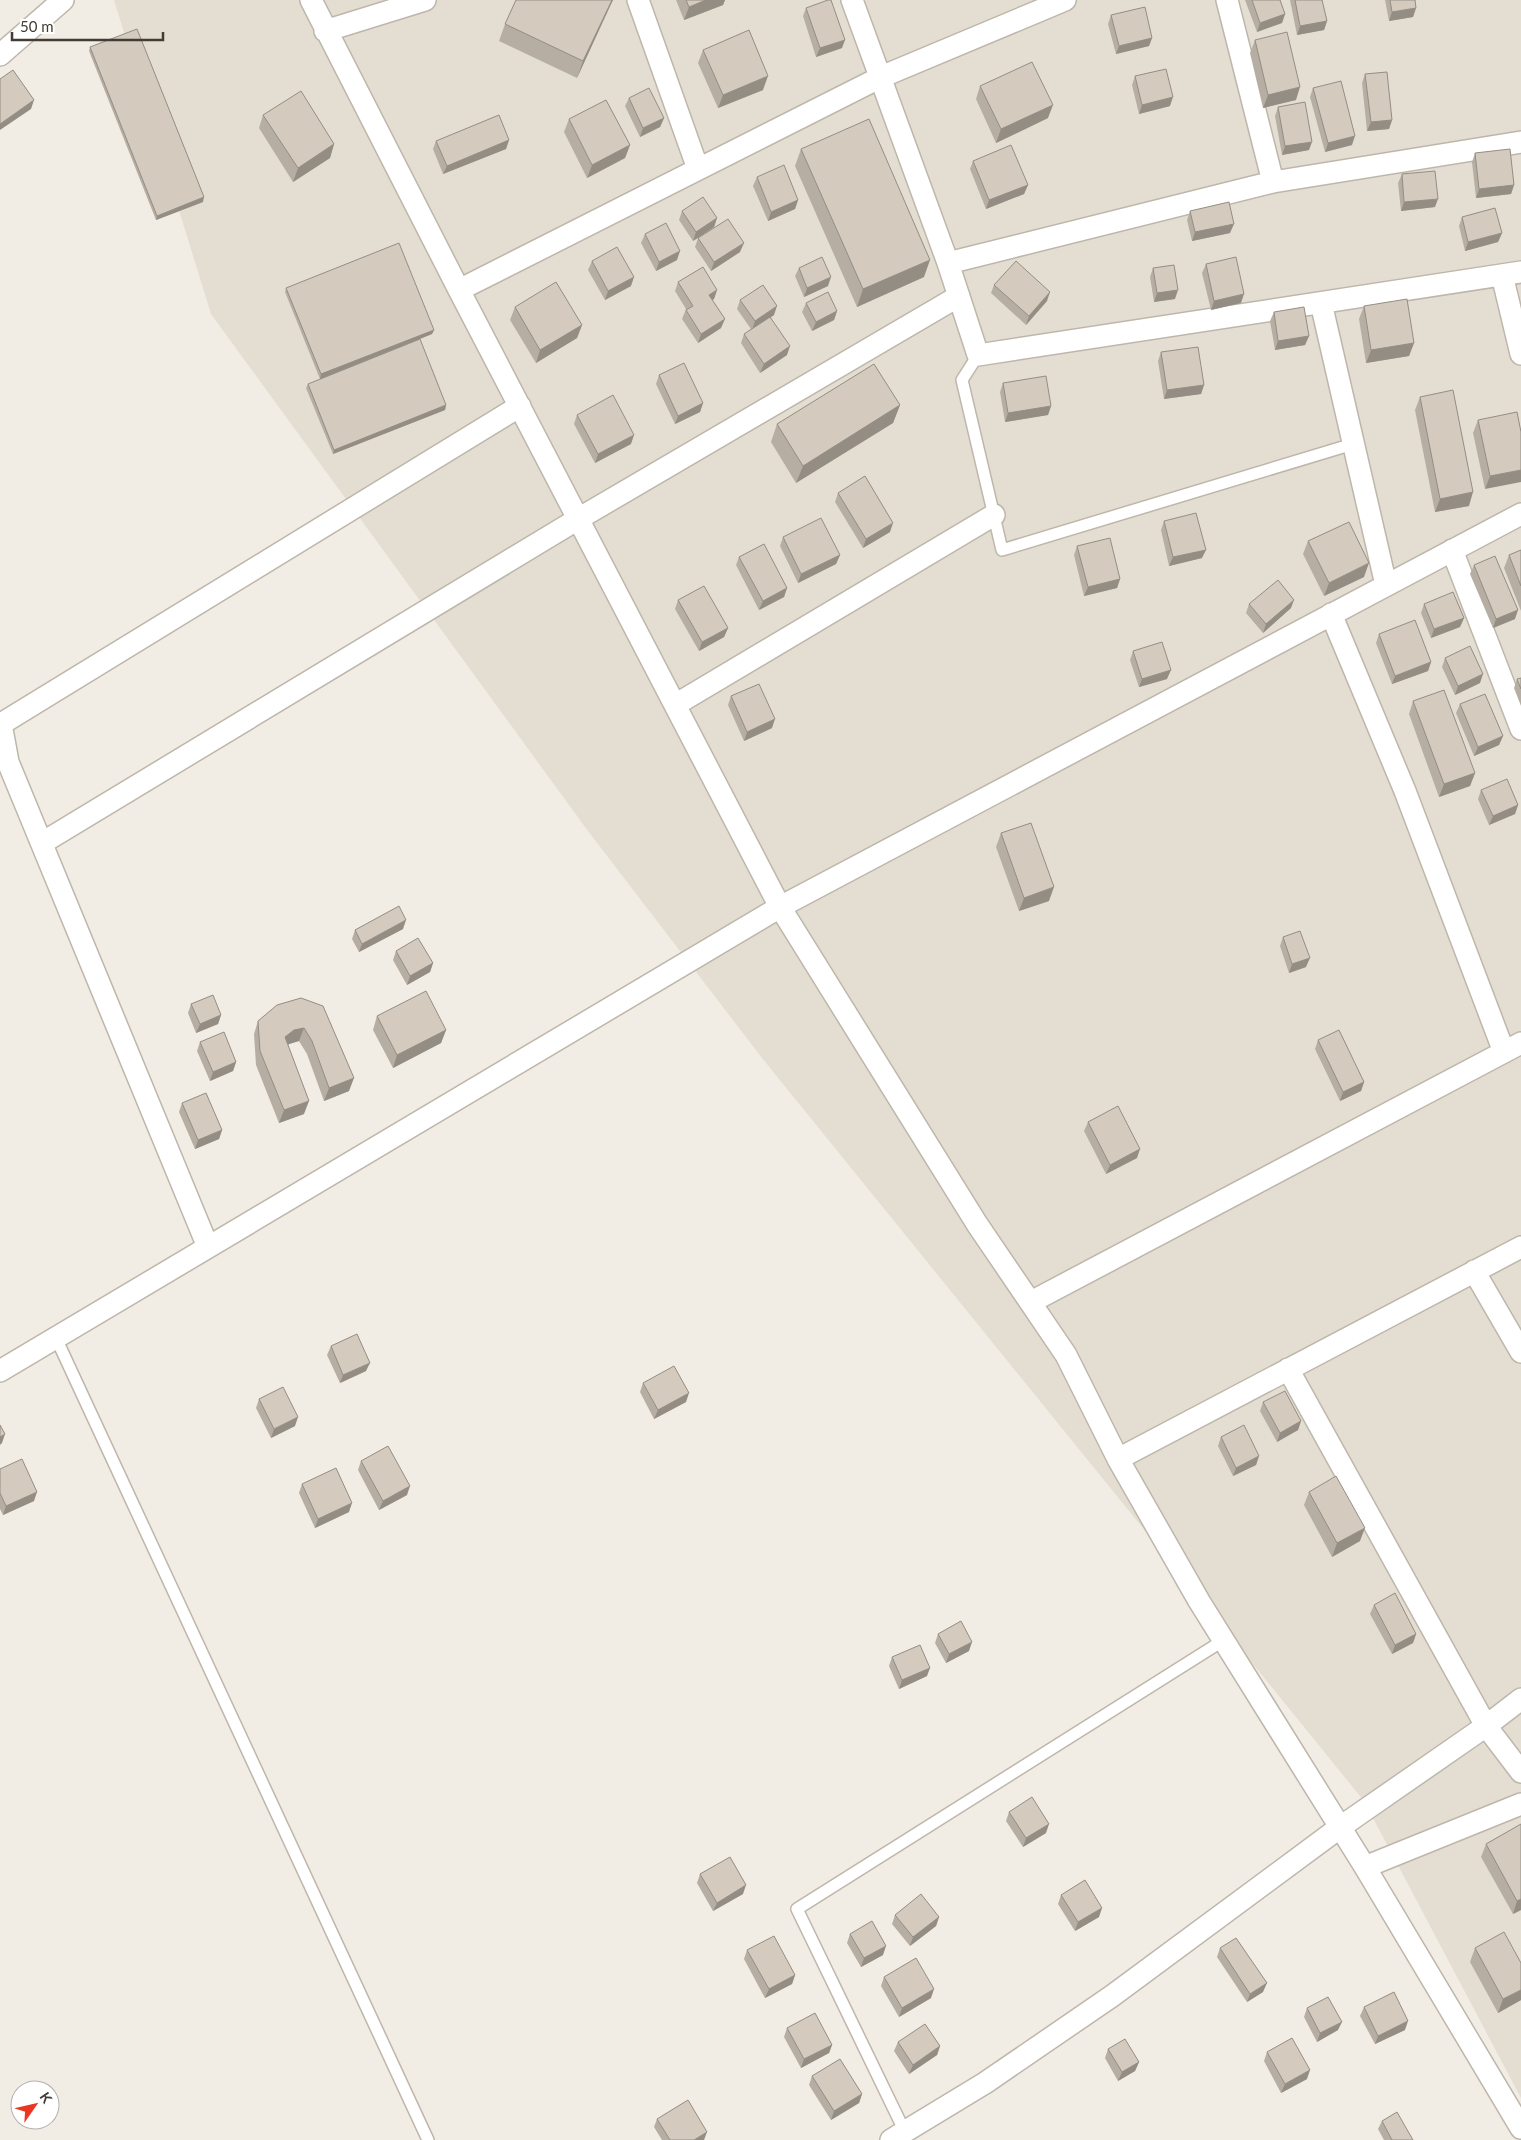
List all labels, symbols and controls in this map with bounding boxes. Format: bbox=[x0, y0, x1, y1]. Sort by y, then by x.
scale bar bbox=[12, 10, 164, 42]
text: 50 m bbox=[20, 17, 54, 35]
north arrow bbox=[10, 2080, 60, 2130]
text: K bbox=[36, 2089, 56, 2107]

